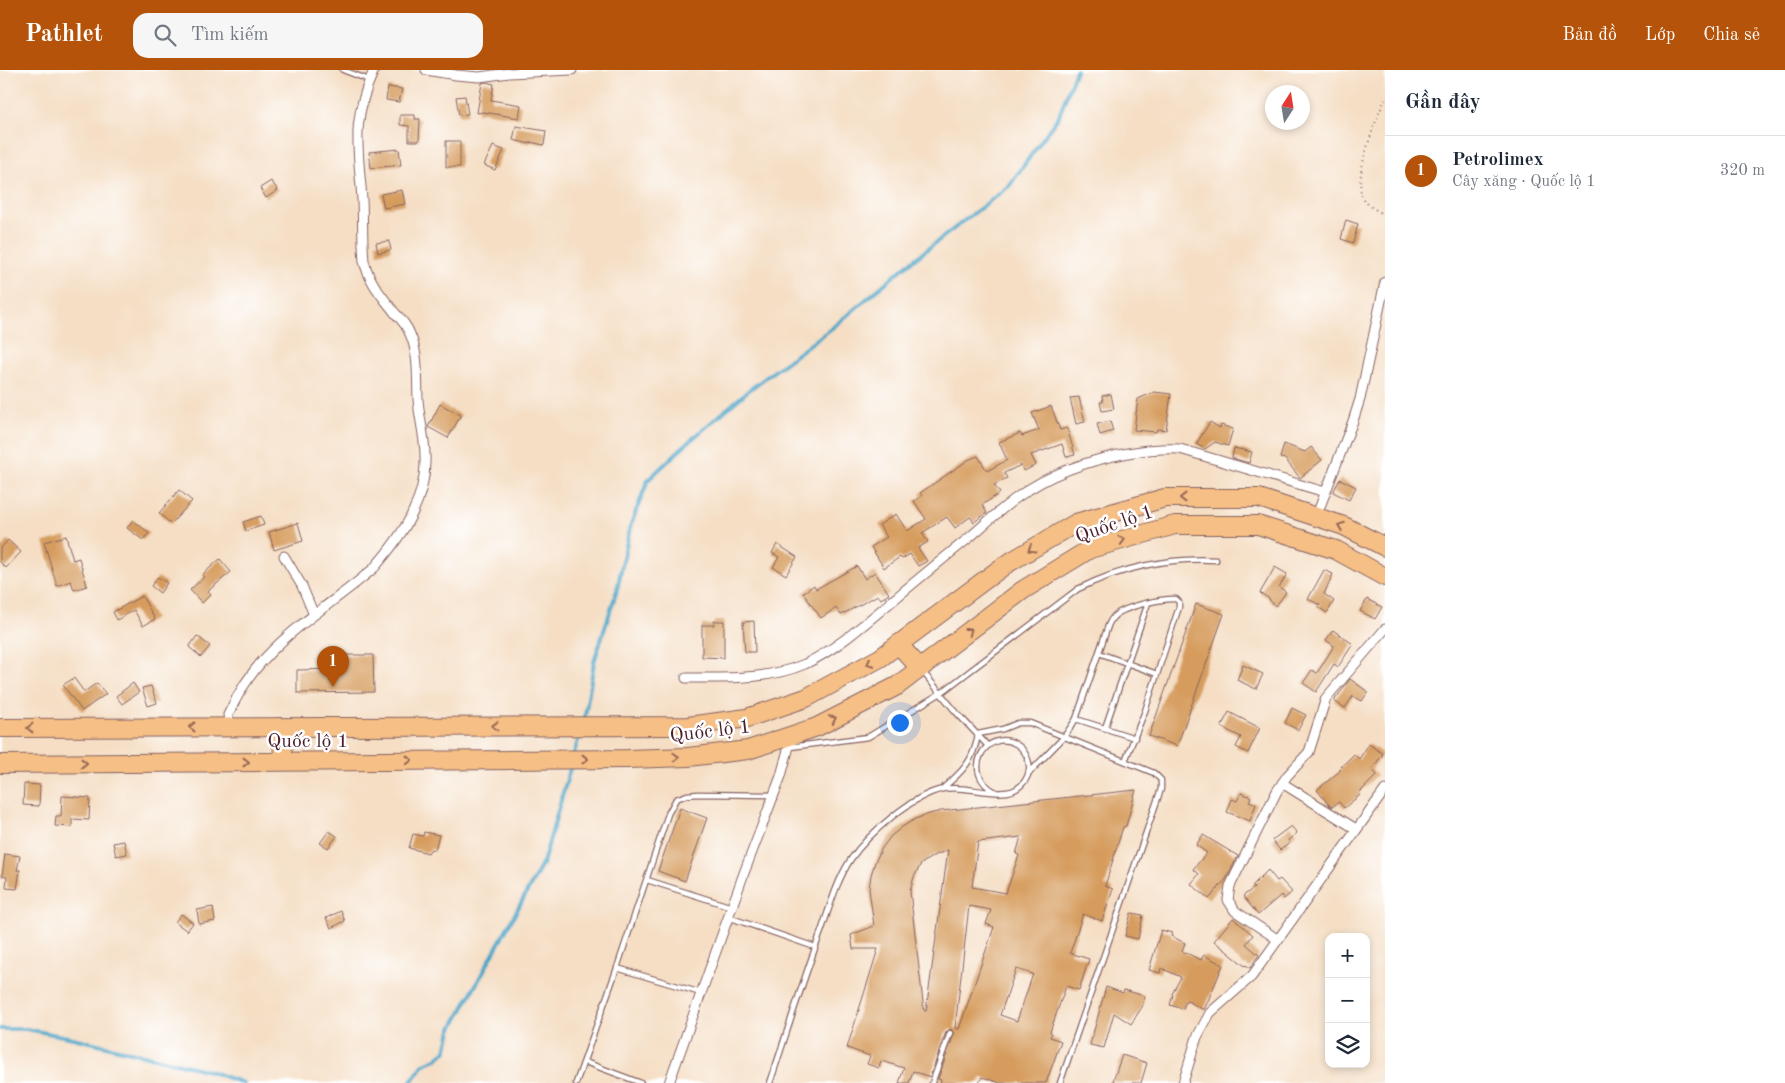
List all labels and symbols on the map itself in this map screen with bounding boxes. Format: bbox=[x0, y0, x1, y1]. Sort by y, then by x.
north arrow bbox=[1265, 85, 1310, 130]
one-way arrow bbox=[1179, 493, 1187, 503]
street label: Quốc lộ 1 bbox=[1073, 502, 1156, 548]
one-way arrow bbox=[1337, 521, 1346, 532]
one-way arrow bbox=[1118, 535, 1126, 545]
one-way arrow bbox=[1028, 543, 1037, 553]
one-way arrow bbox=[963, 628, 972, 636]
pin: 1 bbox=[317, 646, 349, 687]
one-way arrow bbox=[867, 657, 876, 667]
your location bbox=[887, 710, 913, 736]
one-way arrow bbox=[828, 715, 837, 725]
street label: Quốc lộ 1 bbox=[669, 717, 752, 747]
one-way arrow bbox=[491, 721, 498, 731]
one-way arrow bbox=[188, 722, 196, 733]
one-way arrow bbox=[26, 723, 34, 733]
street label: Quốc lộ 1 bbox=[267, 732, 349, 752]
one-way arrow bbox=[673, 752, 681, 762]
one-way arrow bbox=[582, 754, 590, 764]
one-way arrow bbox=[405, 755, 413, 765]
one-way arrow bbox=[242, 757, 250, 767]
one-way arrow bbox=[80, 758, 88, 768]

